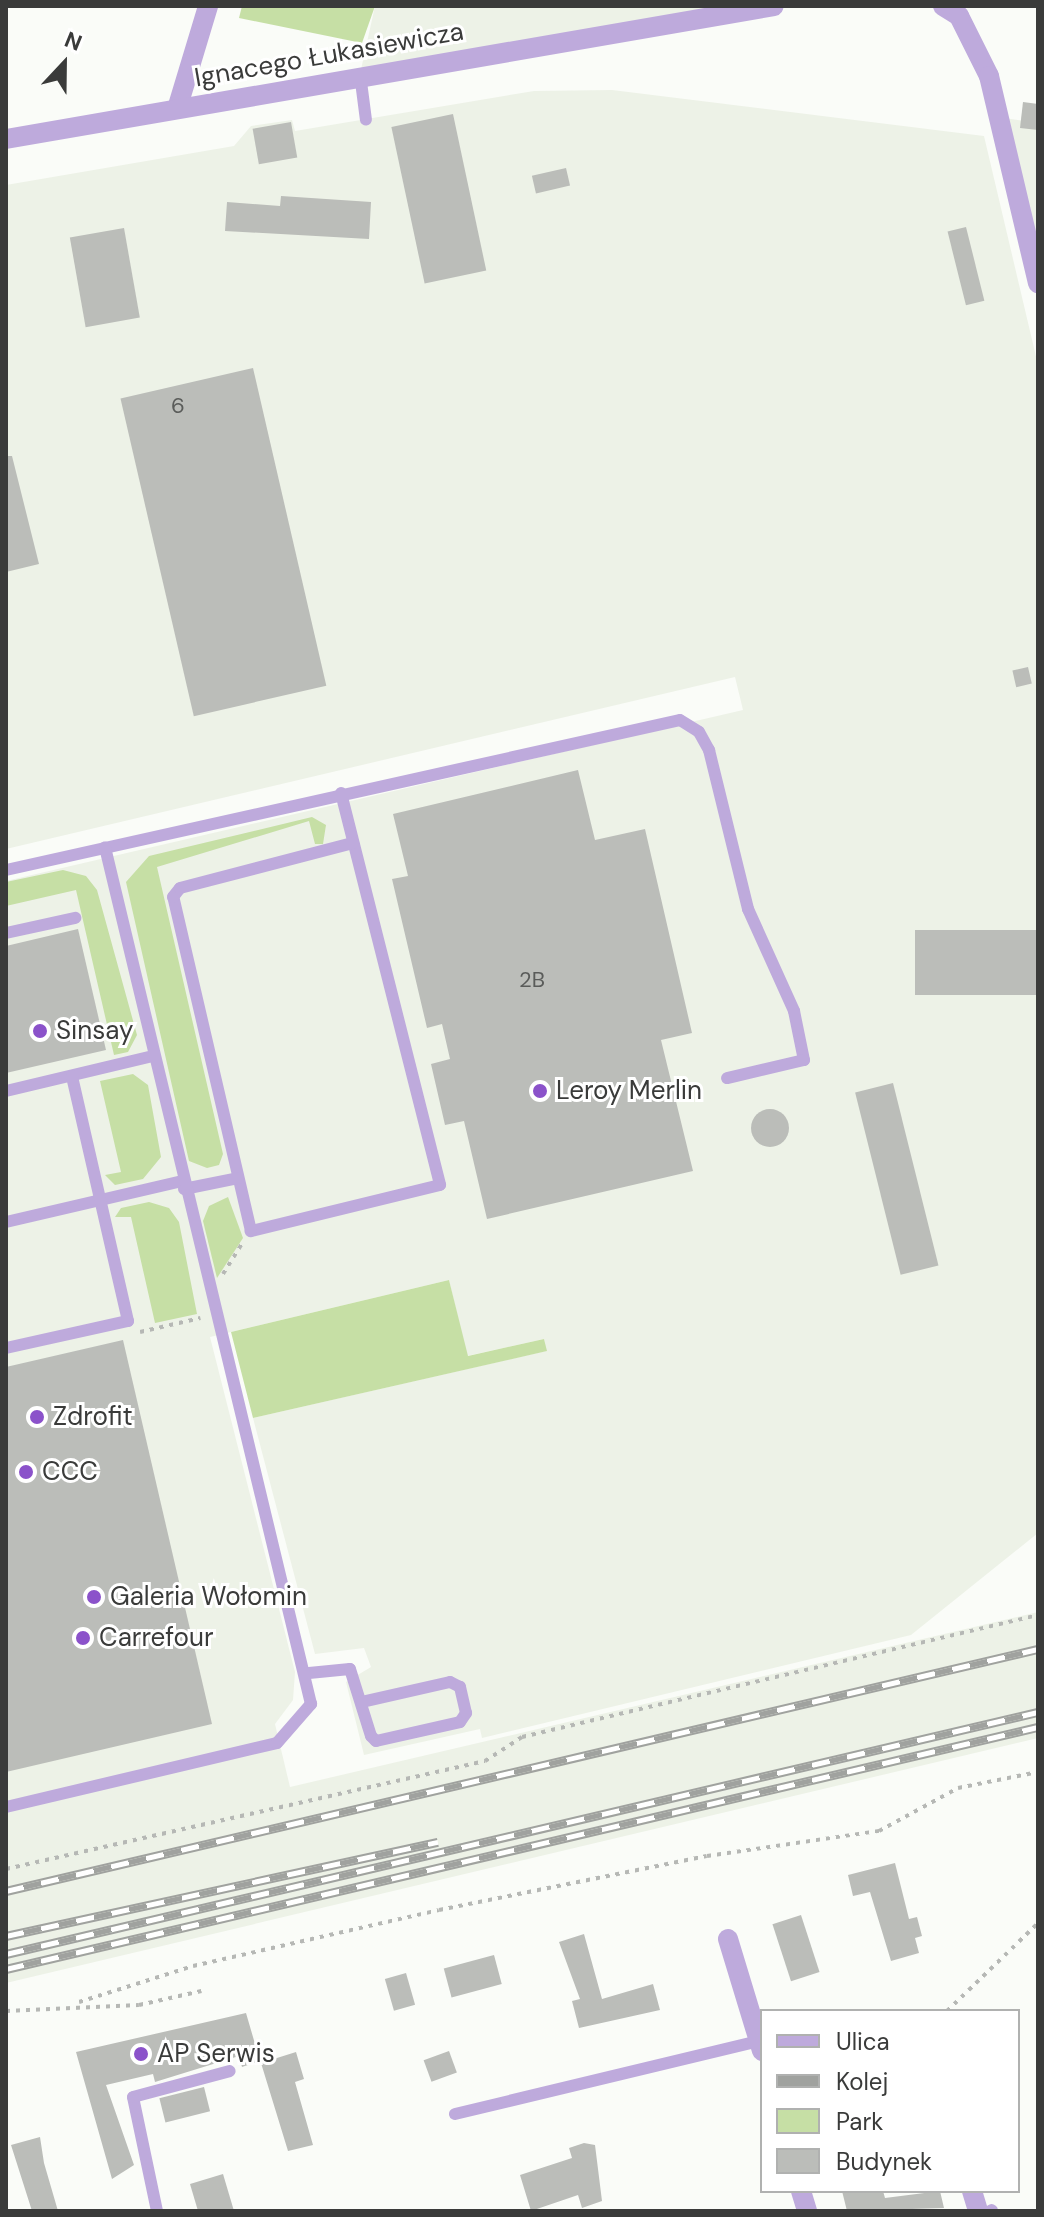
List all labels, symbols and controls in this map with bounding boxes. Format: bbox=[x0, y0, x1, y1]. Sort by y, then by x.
street label: Ignacego Łukasiewicza bbox=[192, 16, 466, 94]
north arrow bbox=[24, 24, 104, 104]
text: N bbox=[60, 25, 86, 58]
house number: 6 bbox=[171, 393, 185, 419]
house number: 2B bbox=[519, 967, 545, 993]
place label: Sinsay bbox=[56, 1015, 134, 1047]
marker: Sinsay bbox=[31, 1022, 49, 1040]
place label: Leroy Merlin bbox=[556, 1075, 702, 1107]
marker: Leroy Merlin bbox=[531, 1082, 549, 1100]
place label: Zdrofit bbox=[53, 1401, 133, 1433]
marker: Zdrofit bbox=[28, 1408, 46, 1426]
place label: CCC bbox=[42, 1456, 98, 1488]
marker: CCC bbox=[17, 1463, 35, 1481]
place label: Galeria Wołomin bbox=[110, 1581, 307, 1613]
marker: Galeria Wołomin bbox=[85, 1588, 103, 1606]
place label: Carrefour bbox=[99, 1622, 214, 1654]
marker: Carrefour bbox=[74, 1629, 92, 1647]
legend bbox=[760, 2009, 1020, 2193]
text: Ulica bbox=[836, 2026, 890, 2057]
place label: AP Serwis bbox=[157, 2038, 275, 2070]
marker: AP Serwis bbox=[132, 2045, 150, 2063]
text: Kolej bbox=[836, 2066, 888, 2097]
text: Park bbox=[836, 2106, 883, 2137]
text: Budynek bbox=[836, 2146, 932, 2177]

